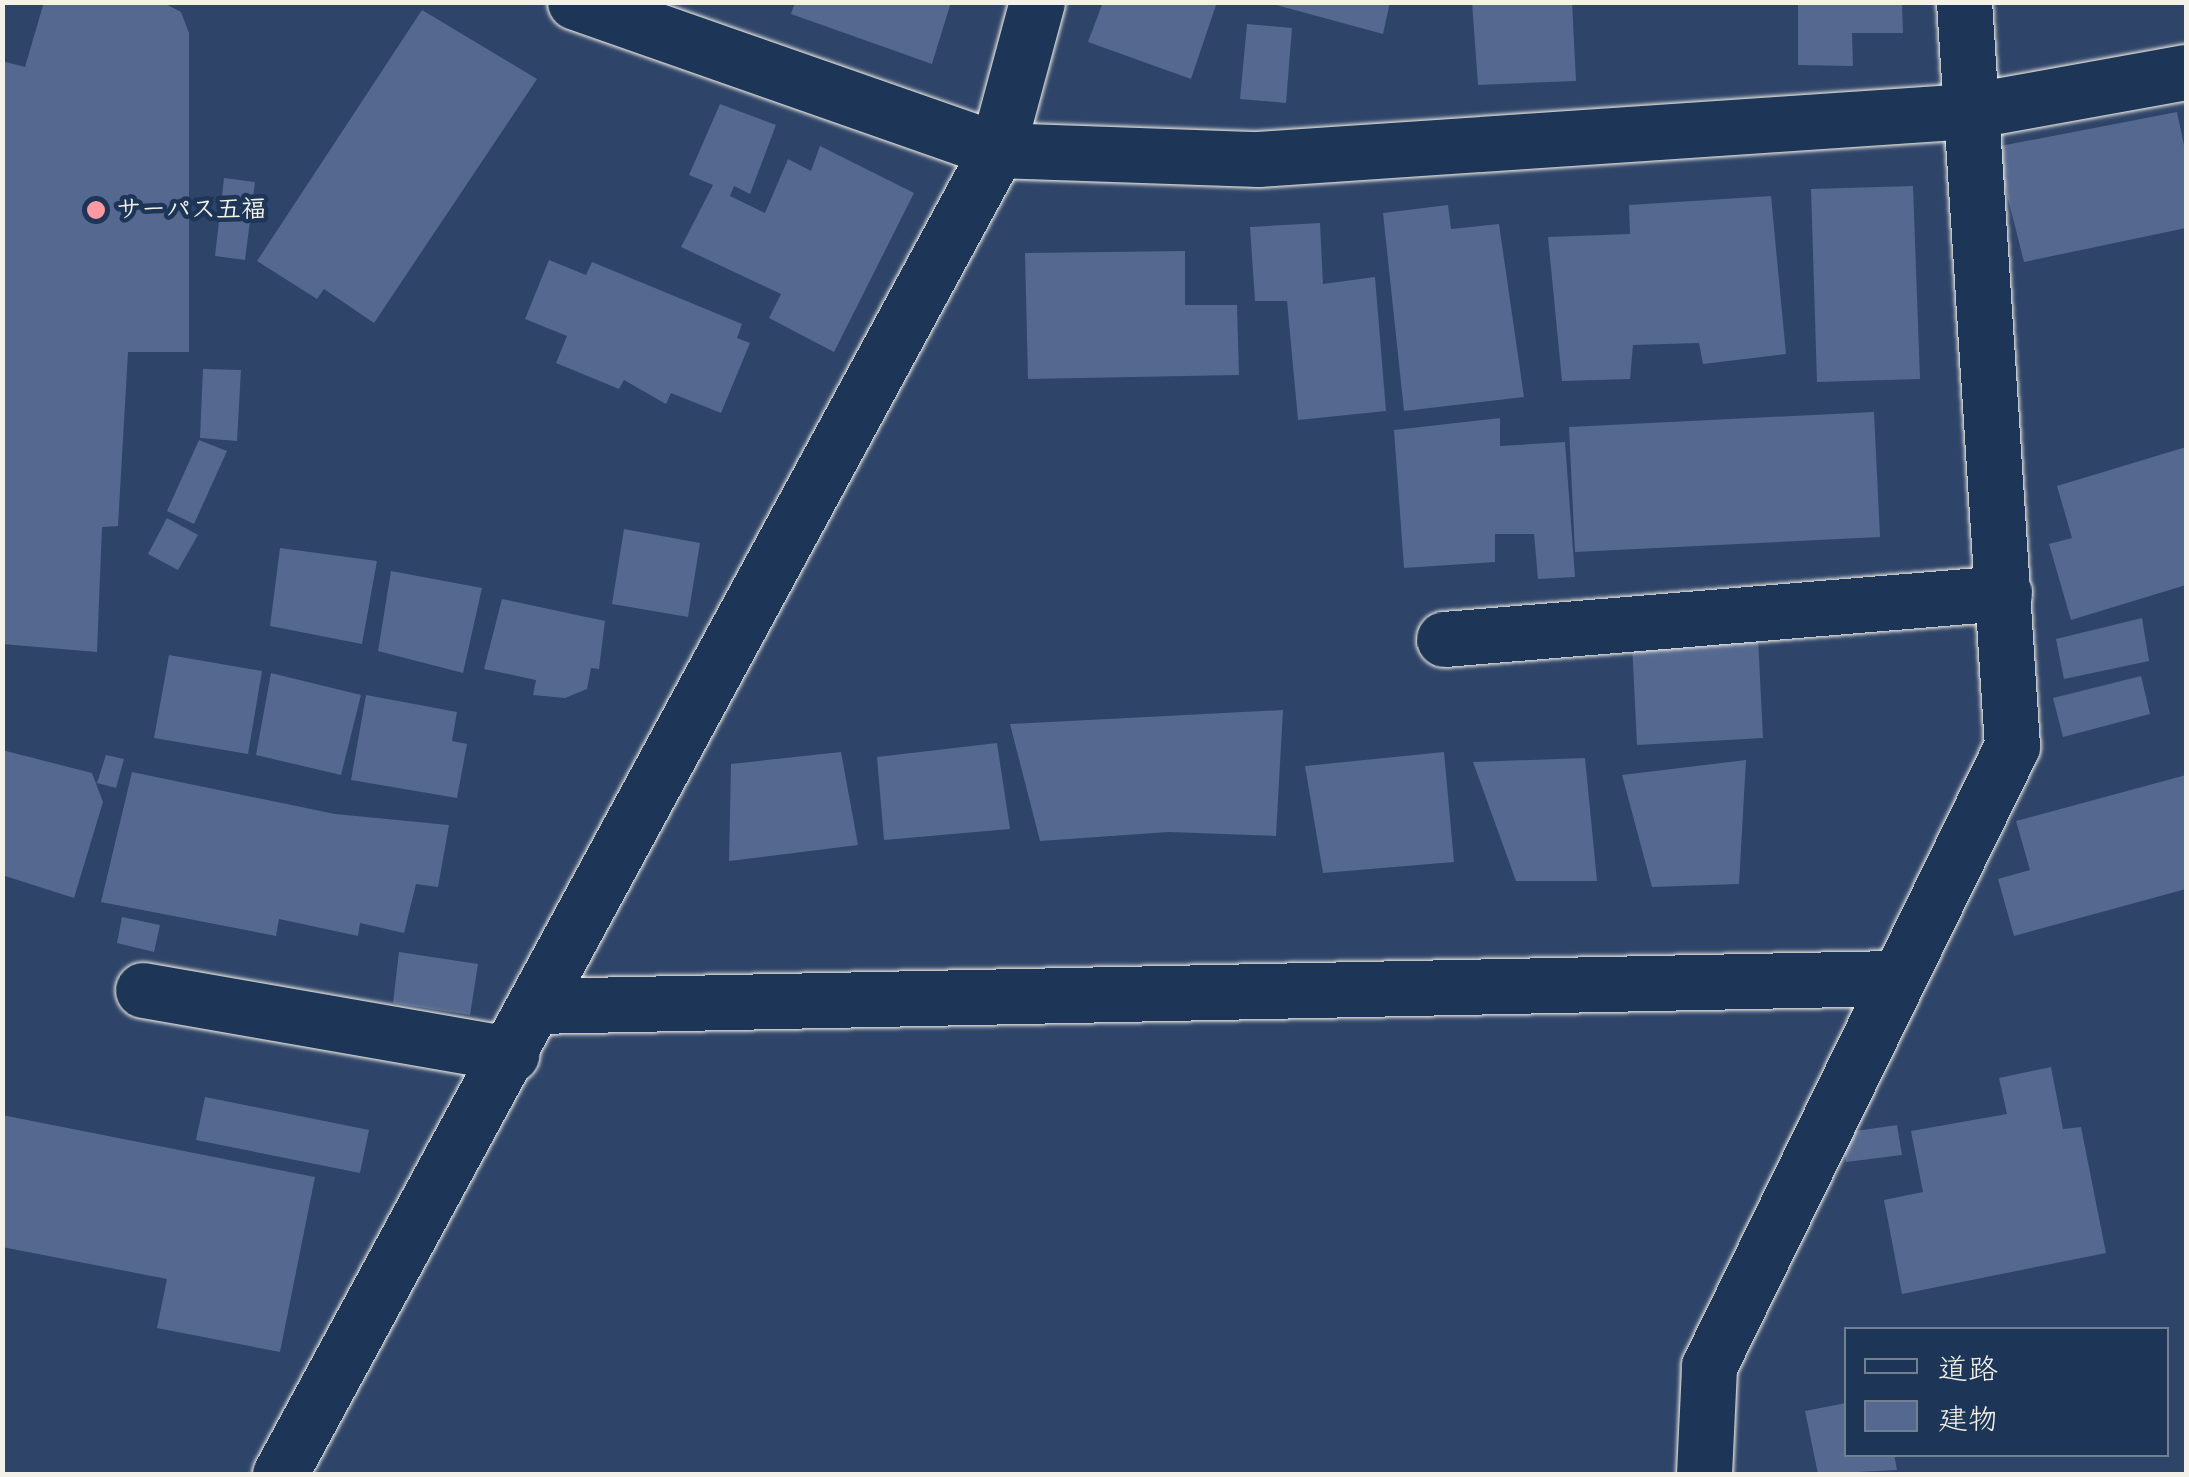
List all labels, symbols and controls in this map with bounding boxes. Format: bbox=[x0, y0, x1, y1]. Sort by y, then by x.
place label: サーパス五福 bbox=[116, 195, 266, 225]
marker: サーパス五福 bbox=[85, 199, 107, 221]
legend bbox=[1844, 1327, 2169, 1457]
text: 道路 bbox=[1938, 1352, 1998, 1388]
text: 建物 bbox=[1938, 1402, 1998, 1438]

